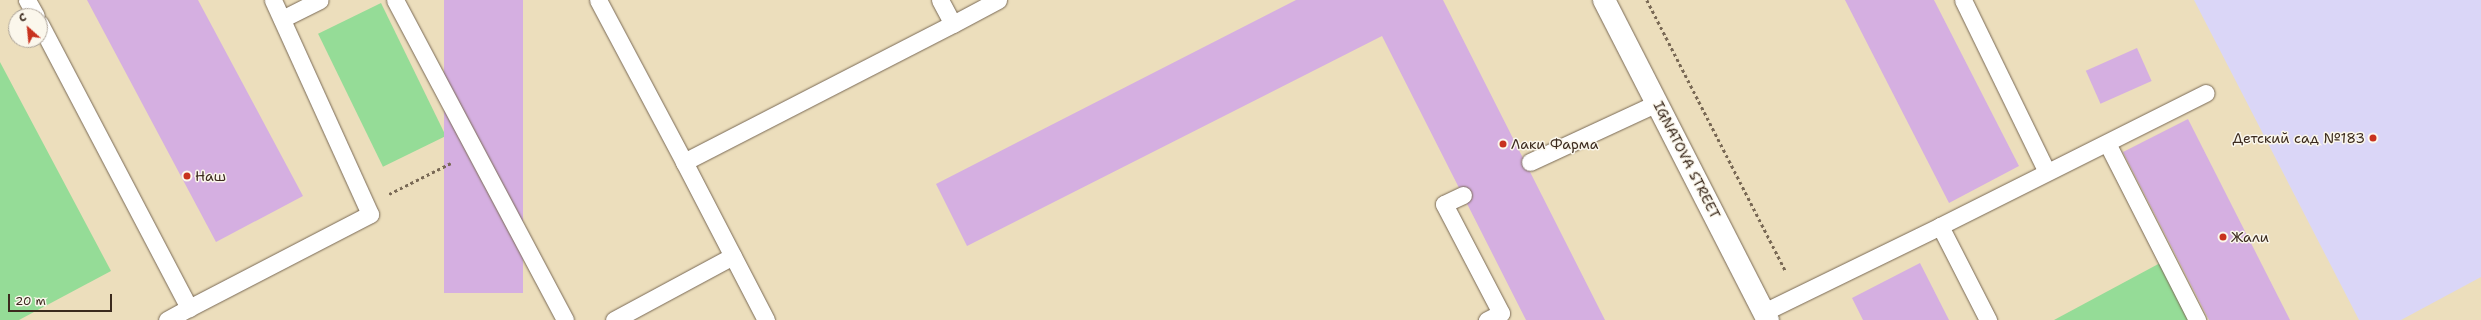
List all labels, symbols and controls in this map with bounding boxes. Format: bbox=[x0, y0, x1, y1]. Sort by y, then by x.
north arrow bbox=[8, 8, 48, 48]
text: С bbox=[16, 10, 29, 26]
street label: IGNATOVA STREET bbox=[1650, 98, 1724, 222]
place label: Детский сад №183 bbox=[2233, 130, 2365, 146]
marker: Детский сад №183 bbox=[2368, 133, 2378, 143]
place label: Лаки Фарма bbox=[1511, 136, 1598, 152]
marker: Лаки Фарма bbox=[1498, 139, 1508, 149]
place label: Наш bbox=[195, 168, 226, 184]
marker: Наш bbox=[182, 171, 192, 181]
place label: Жали bbox=[2231, 229, 2269, 245]
marker: Жали bbox=[2218, 232, 2228, 242]
scale bar bbox=[10, 286, 114, 312]
text: 20 m bbox=[15, 293, 46, 309]

